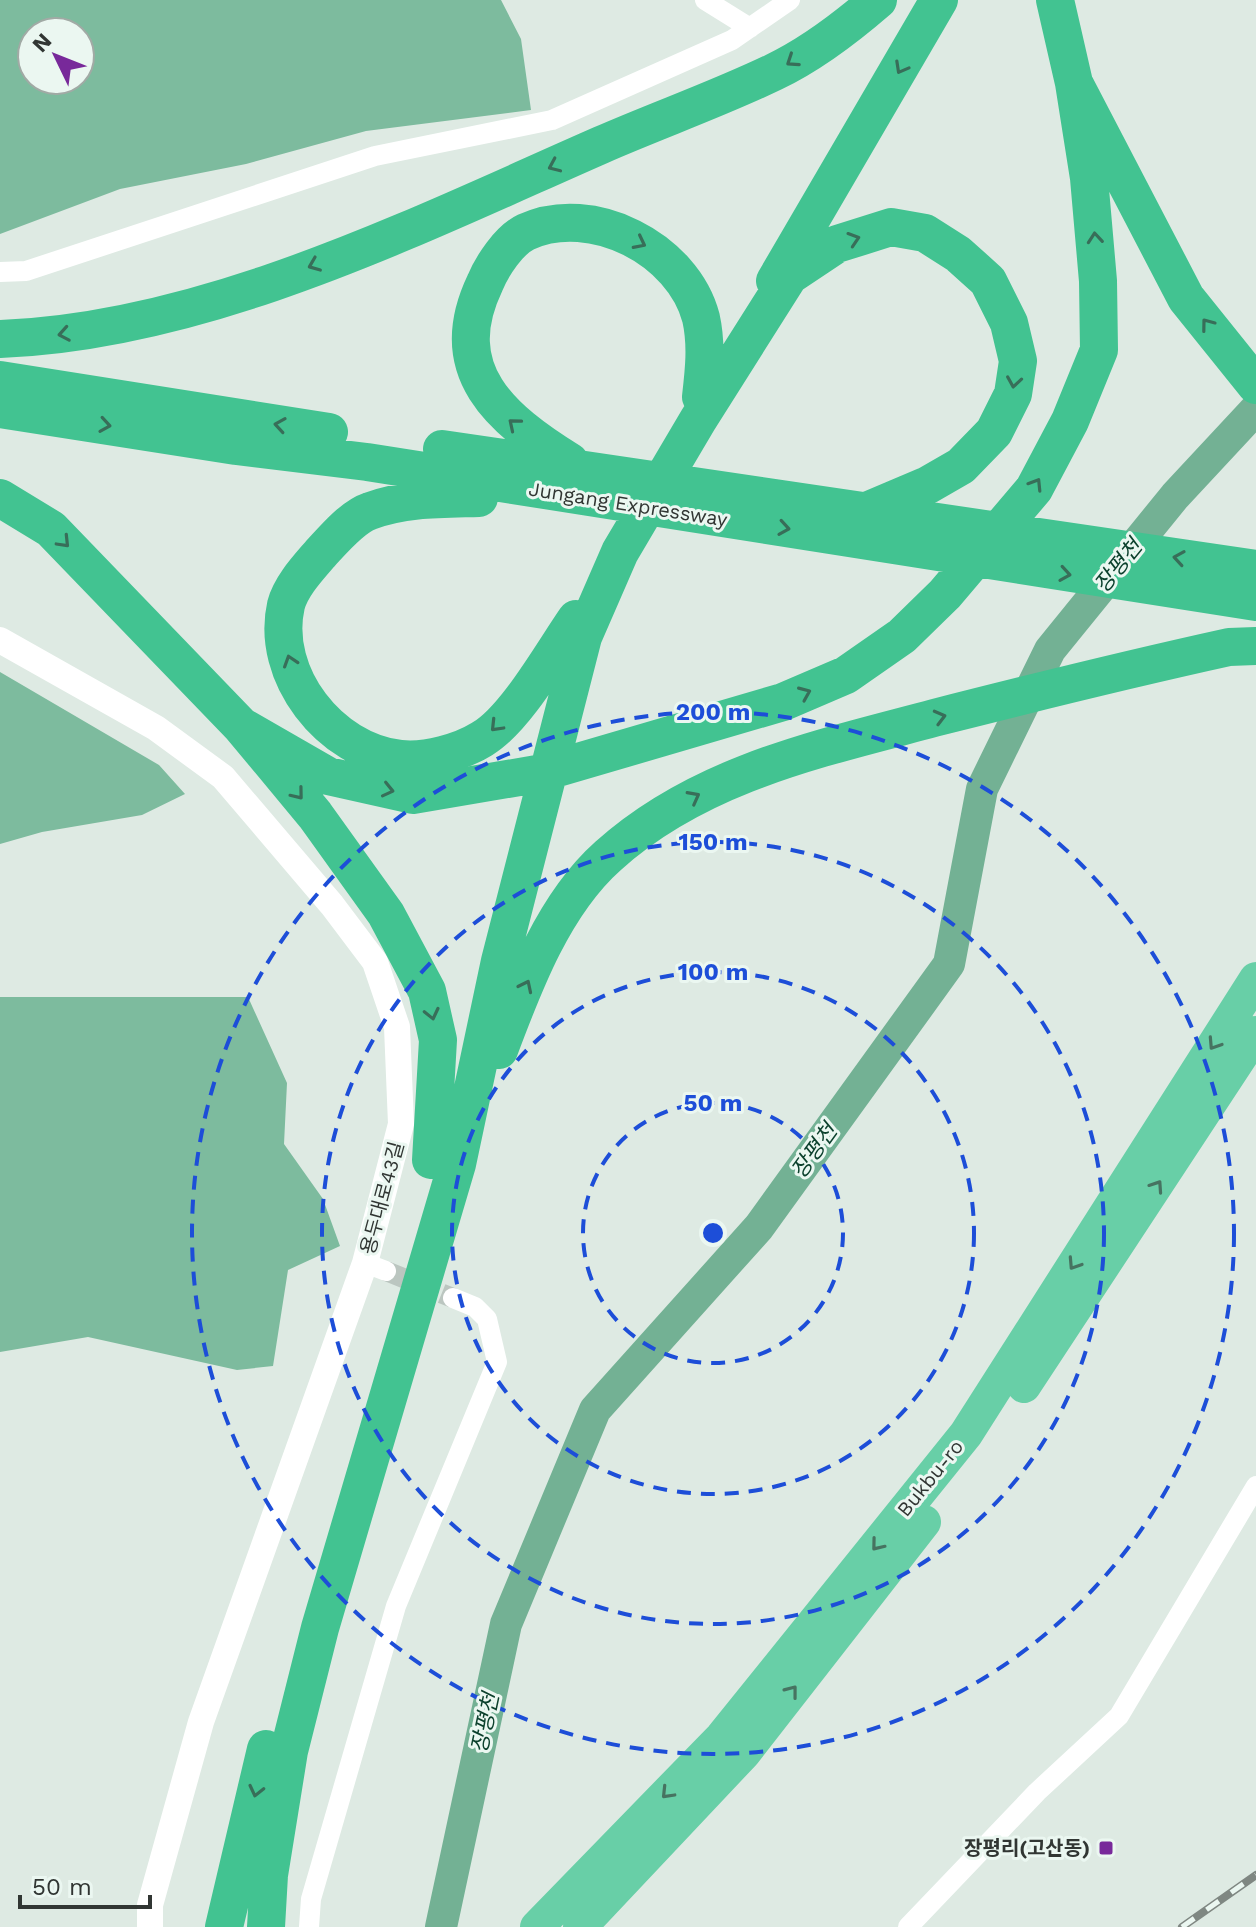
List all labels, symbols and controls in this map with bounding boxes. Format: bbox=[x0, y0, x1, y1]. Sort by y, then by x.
north arrow bbox=[16, 16, 96, 96]
text: N bbox=[27, 28, 56, 57]
one-way arrow bbox=[786, 51, 800, 66]
one-way arrow bbox=[895, 59, 911, 74]
one-way arrow bbox=[548, 156, 562, 172]
one-way arrow bbox=[1086, 231, 1103, 244]
one-way arrow bbox=[847, 232, 860, 248]
one-way arrow bbox=[632, 234, 647, 249]
one-way arrow bbox=[308, 255, 322, 272]
one-way arrow bbox=[1202, 318, 1216, 333]
one-way arrow bbox=[57, 325, 71, 342]
one-way arrow bbox=[1007, 375, 1024, 389]
one-way arrow bbox=[98, 416, 112, 433]
one-way arrow bbox=[273, 417, 287, 434]
one-way arrow bbox=[509, 419, 524, 434]
street label: Jungang Expressway bbox=[527, 476, 730, 532]
one-way arrow bbox=[1026, 478, 1042, 493]
one-way arrow bbox=[777, 518, 791, 535]
water label: 장평천 bbox=[1089, 532, 1149, 597]
one-way arrow bbox=[55, 533, 69, 547]
one-way arrow bbox=[1172, 550, 1186, 567]
one-way arrow bbox=[1058, 565, 1072, 582]
one-way arrow bbox=[283, 655, 299, 669]
one-way arrow bbox=[797, 686, 811, 702]
text: 200 m bbox=[676, 698, 750, 726]
one-way arrow bbox=[932, 709, 946, 726]
one-way arrow bbox=[490, 717, 505, 731]
one-way arrow bbox=[381, 780, 394, 797]
one-way arrow bbox=[288, 785, 302, 800]
one-way arrow bbox=[685, 791, 699, 807]
text: 150 m bbox=[678, 828, 748, 856]
text: 100 m bbox=[678, 958, 748, 986]
one-way arrow bbox=[516, 980, 531, 995]
one-way arrow bbox=[423, 1007, 440, 1021]
one-way arrow bbox=[1209, 1036, 1224, 1050]
text: 50 m bbox=[684, 1089, 742, 1117]
water label: 장평천 bbox=[786, 1117, 844, 1183]
street label: 용두대로43길 bbox=[355, 1139, 409, 1257]
one-way arrow bbox=[1147, 1180, 1162, 1194]
centre of rings bbox=[699, 1219, 727, 1247]
one-way arrow bbox=[1069, 1255, 1084, 1270]
street label: Bukbu-ro bbox=[892, 1435, 968, 1521]
one-way arrow bbox=[872, 1536, 886, 1551]
one-way arrow bbox=[782, 1686, 797, 1700]
water label: 장평천 bbox=[466, 1688, 504, 1755]
one-way arrow bbox=[248, 1784, 265, 1797]
one-way arrow bbox=[662, 1784, 677, 1798]
place label: 장평리(고산동) bbox=[964, 1836, 1090, 1860]
marker: 장평리(고산동) bbox=[1097, 1839, 1115, 1857]
scale bar bbox=[20, 1859, 150, 1909]
text: 50 m bbox=[32, 1873, 92, 1901]

